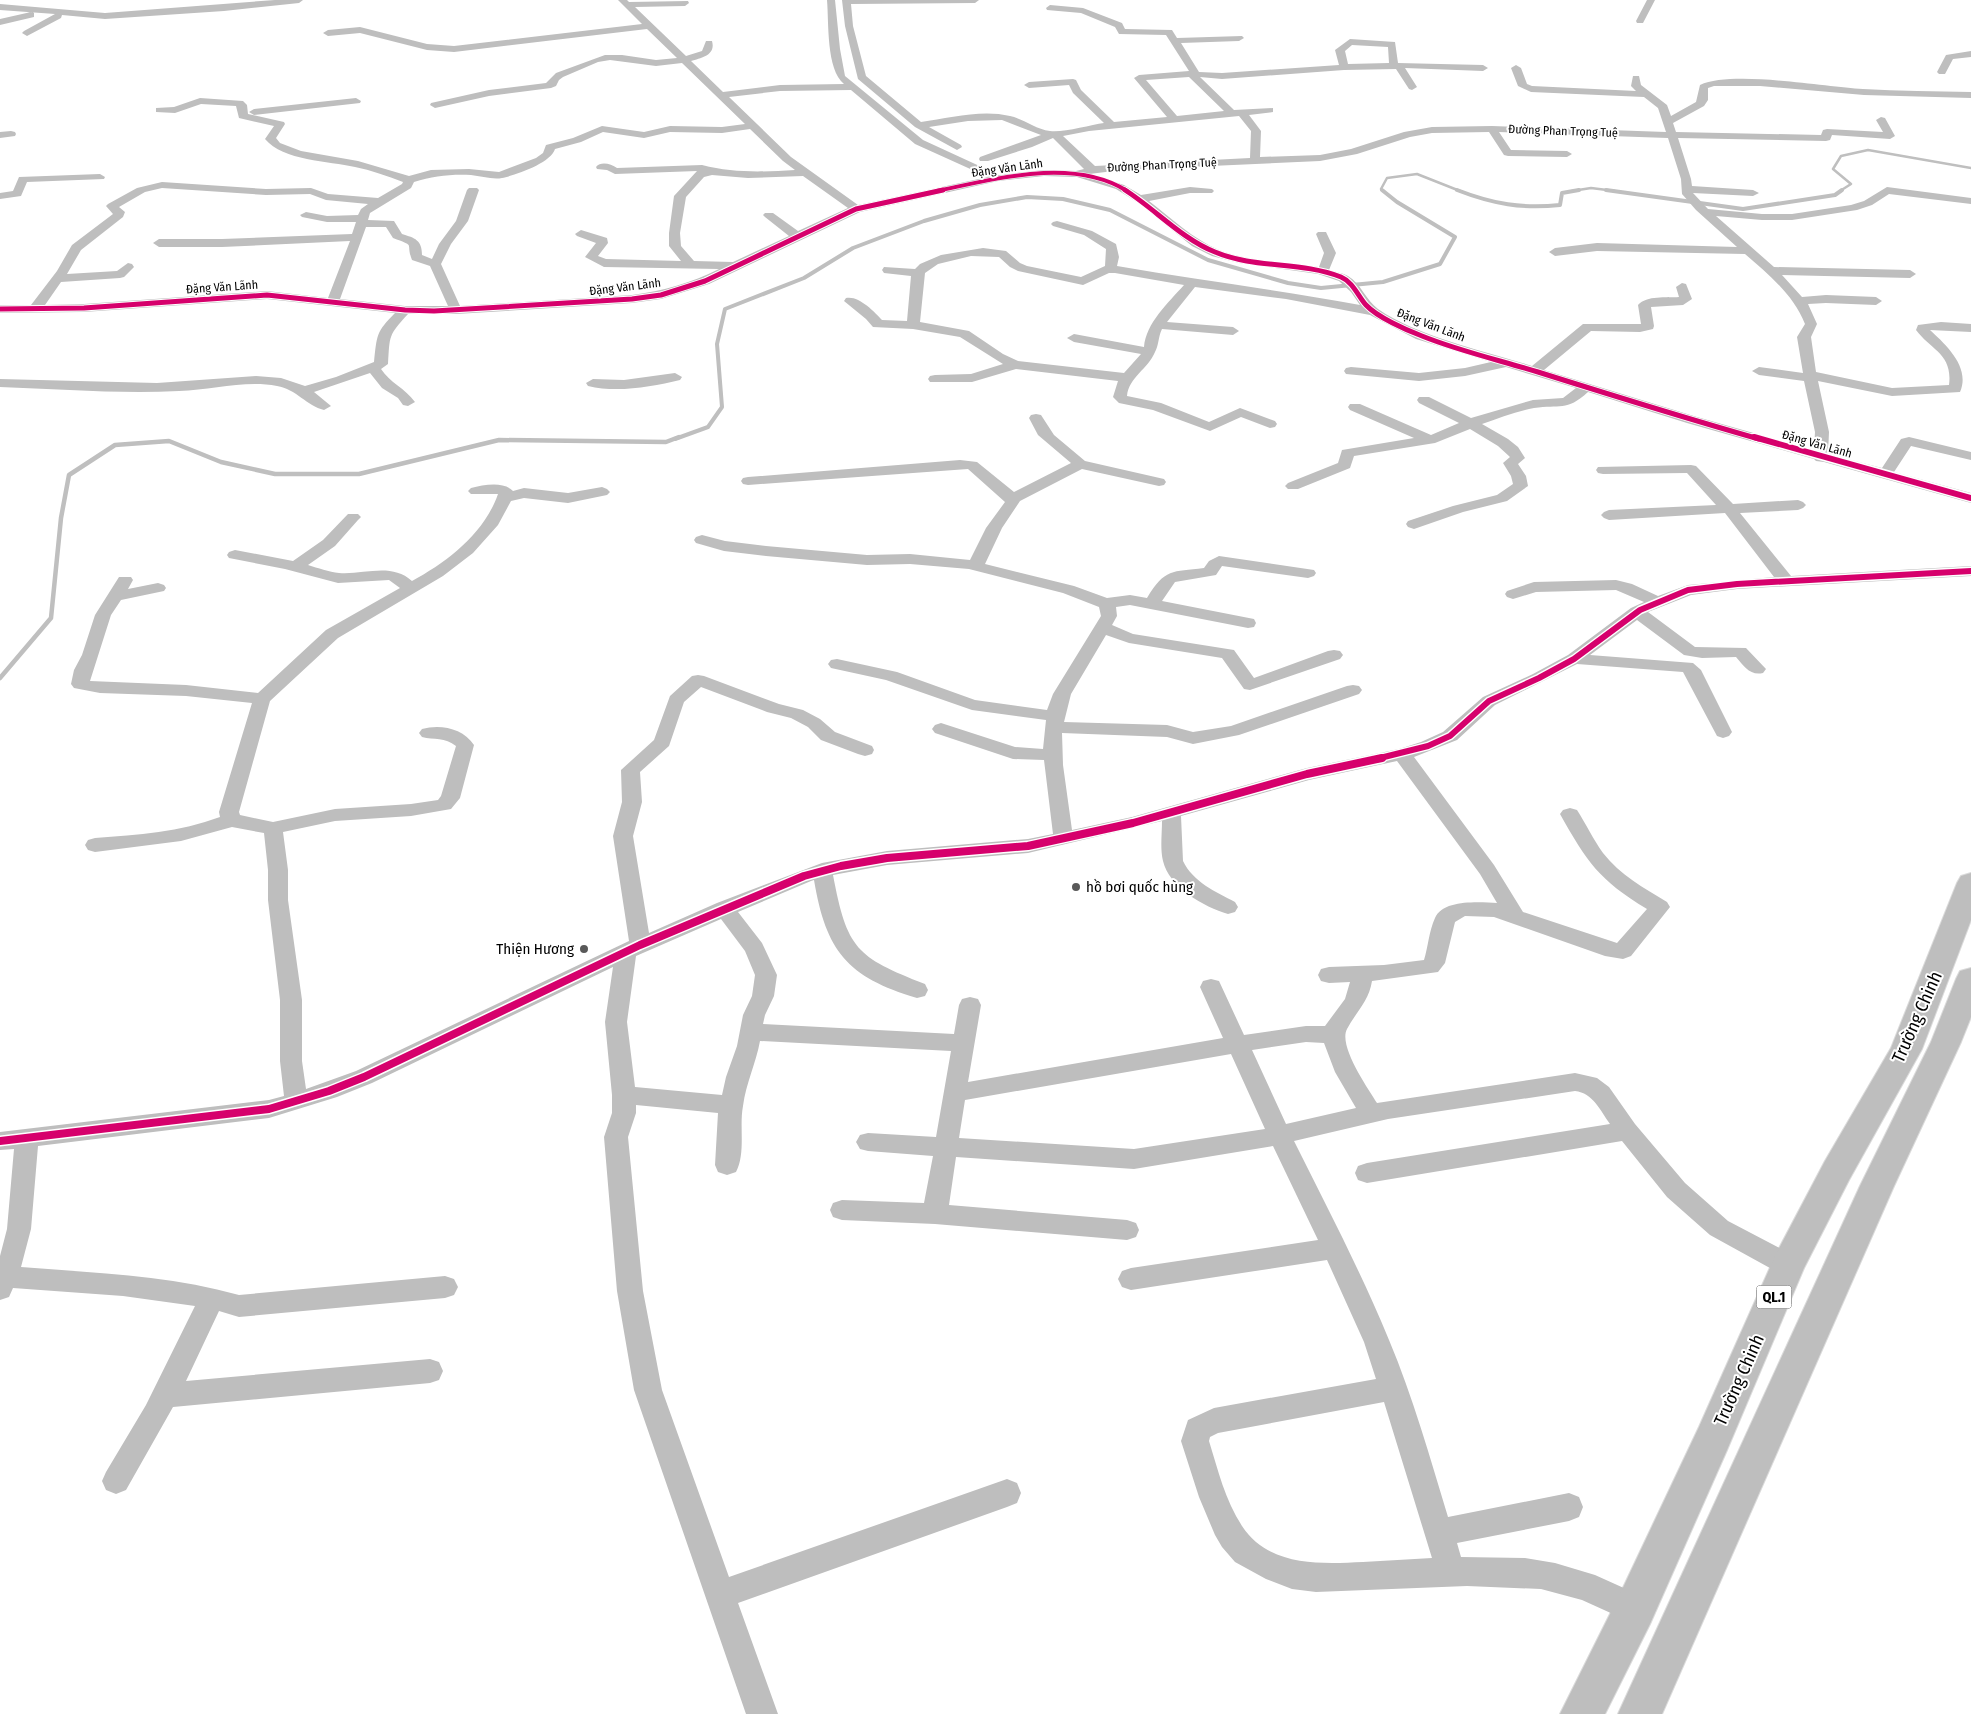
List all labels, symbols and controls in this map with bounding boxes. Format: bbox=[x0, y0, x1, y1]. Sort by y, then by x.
street label: Đường Phan Trọng Tuệ bbox=[1508, 122, 1618, 140]
street label: Đường Phan Trọng Tuệ bbox=[1107, 155, 1217, 175]
street label: Đặng Văn Lãnh bbox=[970, 156, 1044, 180]
street label: Đặng Văn Lãnh bbox=[588, 276, 662, 298]
street label: Đặng Văn Lãnh bbox=[186, 278, 258, 296]
street label: Đặng Văn Lãnh bbox=[1395, 306, 1467, 344]
street label: Đặng Văn Lãnh bbox=[1780, 427, 1854, 461]
place label: hồ bơi quốc hùng bbox=[1086, 878, 1193, 896]
marker: hồ bơi quốc hùng bbox=[1070, 881, 1082, 893]
place label: Thiện Hương bbox=[496, 940, 574, 958]
marker: Thiện Hương bbox=[578, 943, 590, 955]
street label: Trường Chinh bbox=[1887, 968, 1947, 1066]
road number: QL.1 bbox=[1756, 1285, 1792, 1308]
street label: Trường Chinh bbox=[1709, 1331, 1769, 1429]

